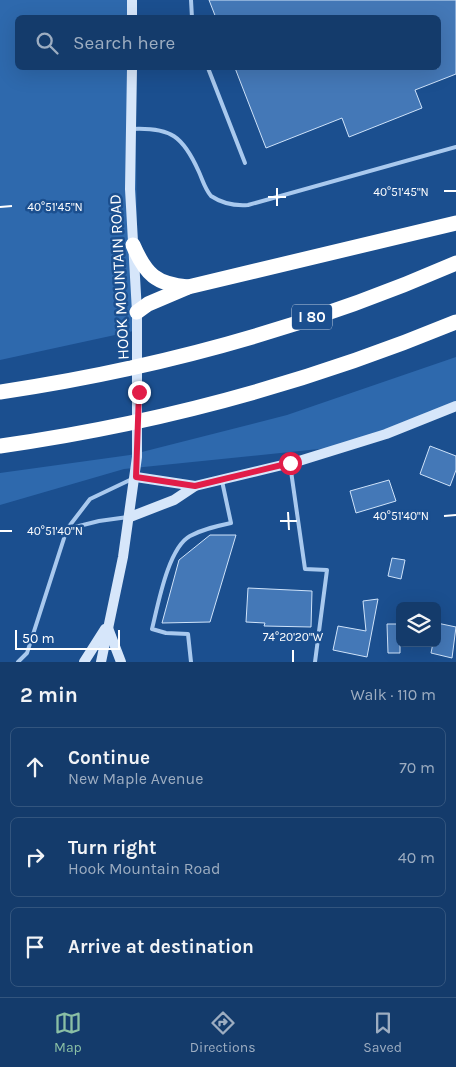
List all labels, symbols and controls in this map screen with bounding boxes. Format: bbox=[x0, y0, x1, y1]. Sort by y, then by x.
search box bbox=[15, 15, 441, 70]
icon: search bbox=[33, 29, 61, 57]
text: Search here bbox=[73, 32, 175, 54]
text: 40°51'45"N bbox=[373, 185, 429, 199]
street label: HOOK MOUNTAIN ROAD bbox=[105, 194, 133, 360]
text: 40°51'45"N bbox=[27, 200, 83, 214]
road number: I 80 bbox=[292, 304, 332, 330]
route end bbox=[128, 381, 151, 404]
route start bbox=[279, 452, 302, 475]
text: 40°51'40"N bbox=[373, 509, 429, 523]
text: 40°51'40"N bbox=[27, 524, 83, 538]
map controls bbox=[396, 602, 441, 647]
button: layers bbox=[396, 602, 441, 647]
scale bar bbox=[15, 627, 120, 650]
text: 50 m bbox=[22, 630, 55, 647]
text: 74°20'20"W bbox=[263, 630, 324, 644]
text: 2 min bbox=[20, 683, 78, 707]
text: Walk · 110 m bbox=[351, 685, 436, 704]
text: Continue bbox=[68, 747, 150, 769]
icon: ahead bbox=[21, 753, 49, 781]
text: 70 m bbox=[399, 758, 435, 777]
text: New Maple Avenue bbox=[68, 769, 203, 788]
text: Turn right bbox=[68, 837, 157, 859]
icon: right bbox=[21, 843, 49, 871]
text: 40 m bbox=[398, 848, 435, 867]
text: Hook Mountain Road bbox=[68, 859, 221, 878]
icon: arrive bbox=[21, 933, 49, 961]
text: Arrive at destination bbox=[68, 936, 254, 958]
tab: Map bbox=[54, 1009, 82, 1056]
tab: Directions bbox=[190, 1009, 256, 1056]
tab: Saved bbox=[363, 1009, 402, 1056]

